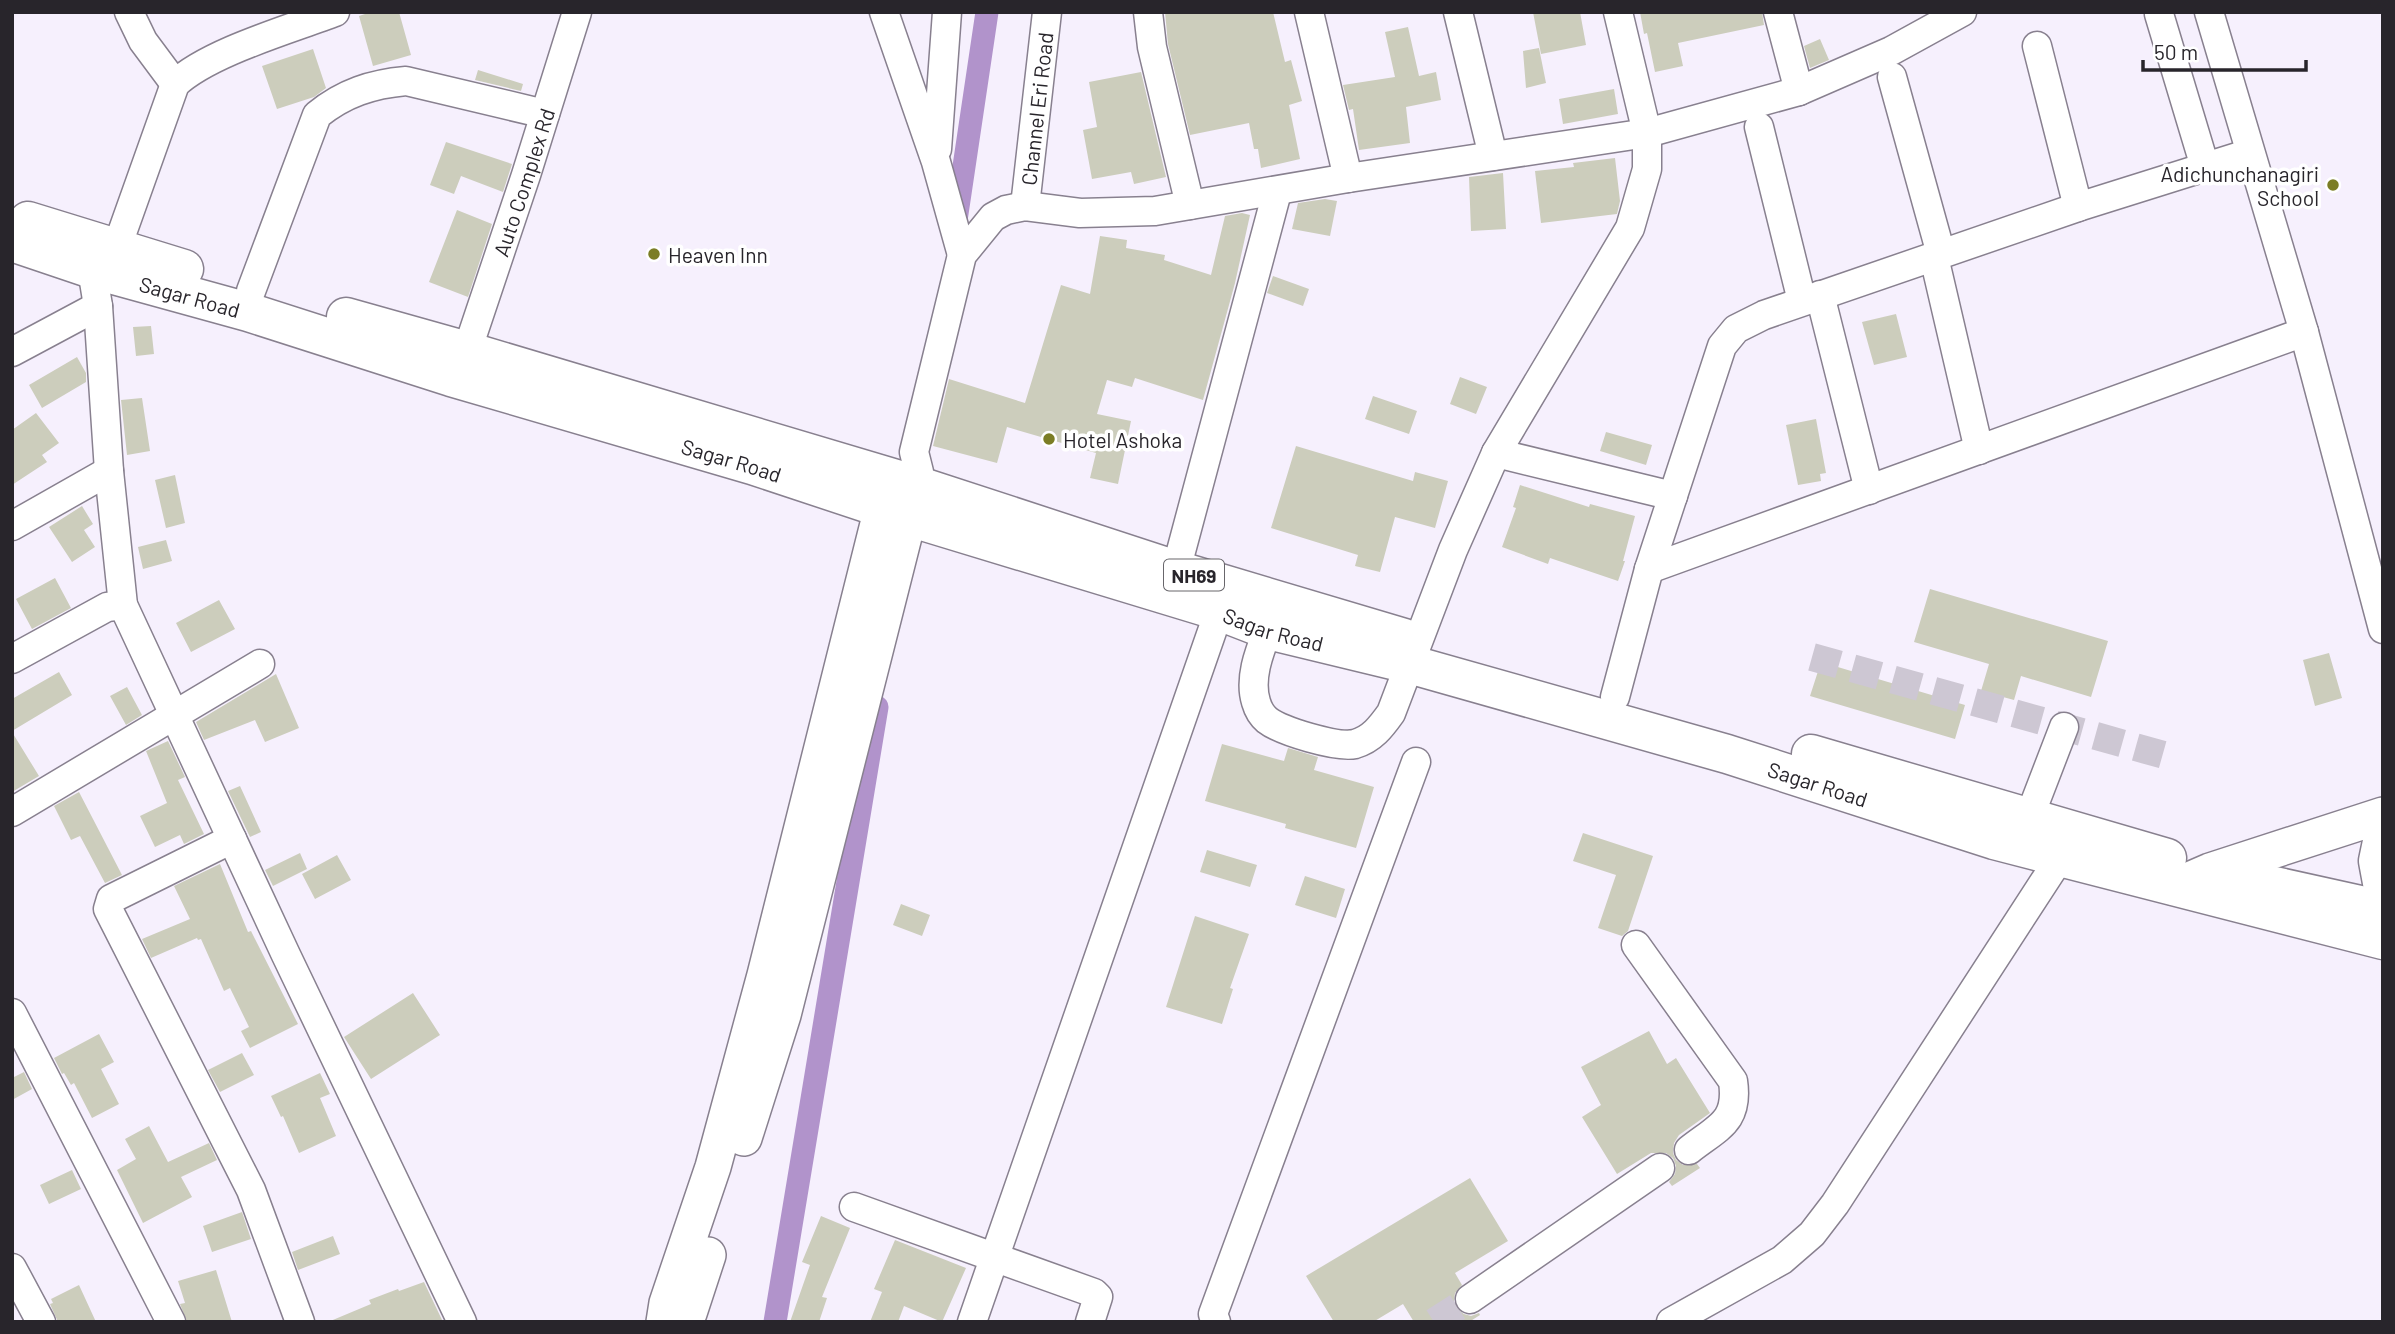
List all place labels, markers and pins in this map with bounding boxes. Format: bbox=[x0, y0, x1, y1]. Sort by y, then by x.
place label: Adichunchanagiri School bbox=[2160, 161, 2319, 210]
marker: Adichunchanagiri School bbox=[2325, 177, 2341, 193]
place label: Heaven Inn bbox=[668, 242, 768, 267]
marker: Heaven Inn bbox=[646, 246, 662, 262]
place label: Hotel Ashoka bbox=[1063, 427, 1182, 452]
marker: Hotel Ashoka bbox=[1041, 431, 1057, 447]

